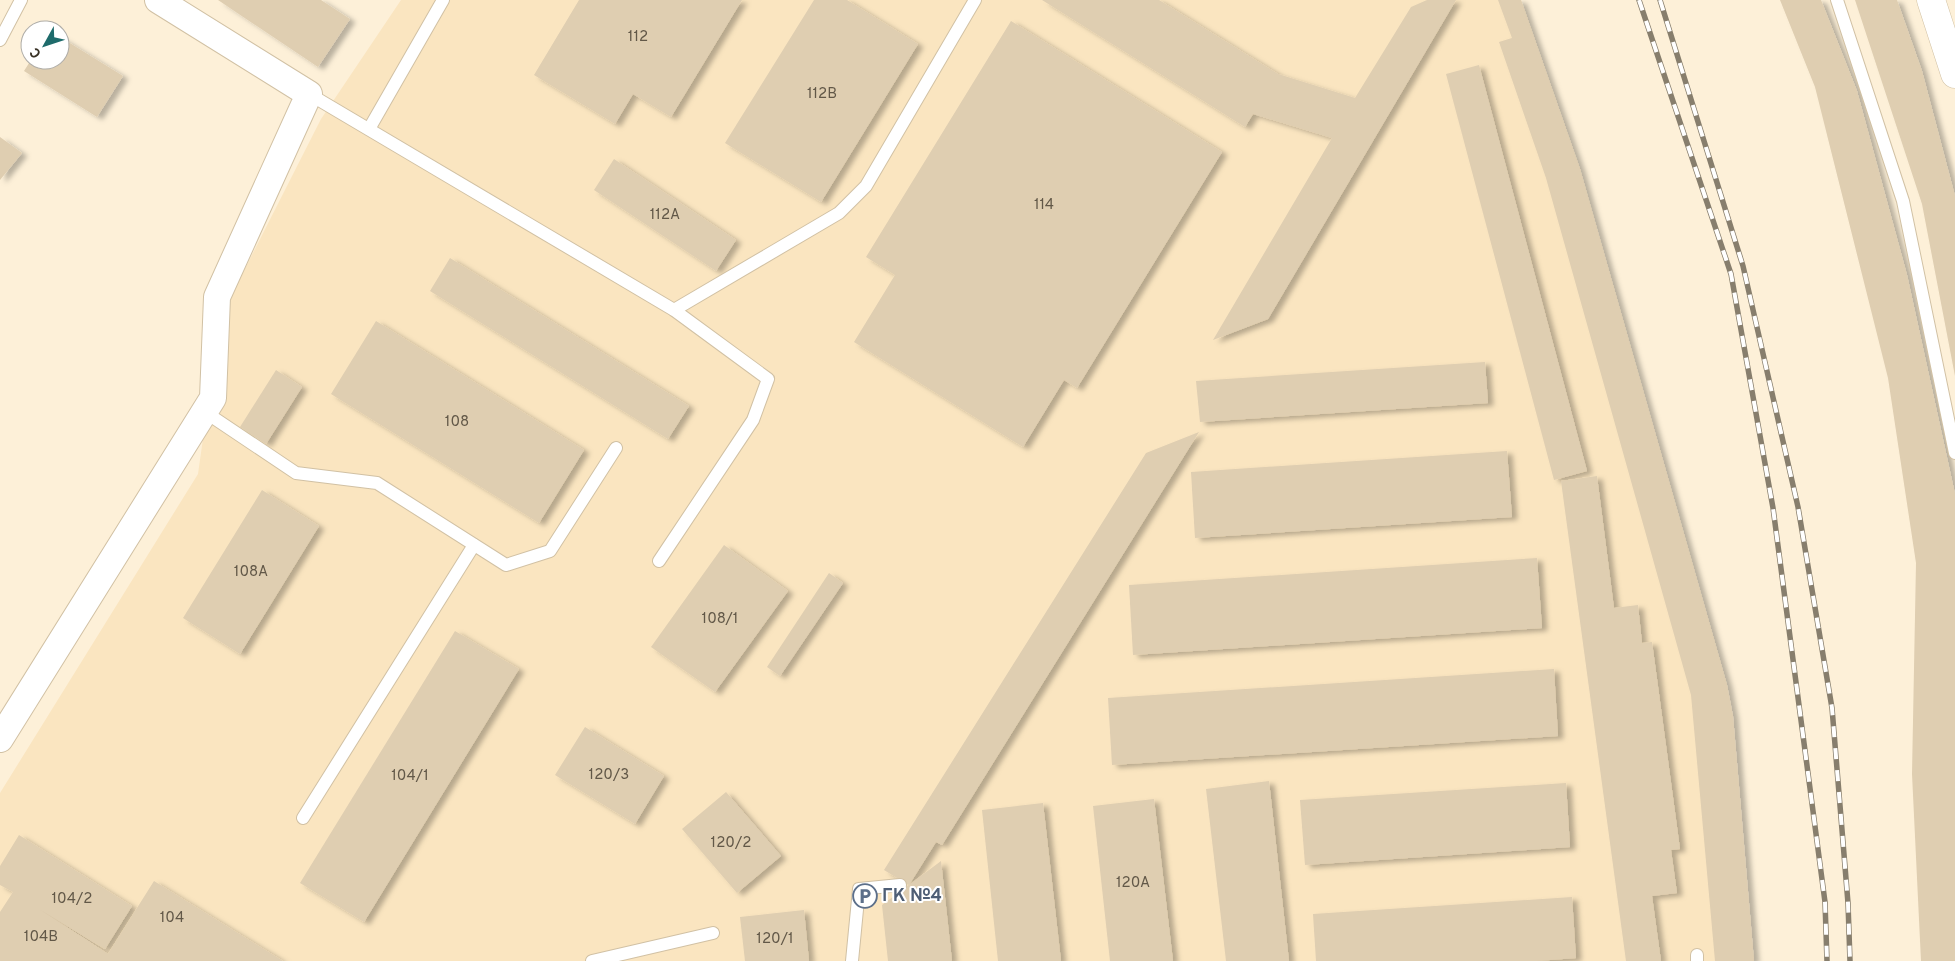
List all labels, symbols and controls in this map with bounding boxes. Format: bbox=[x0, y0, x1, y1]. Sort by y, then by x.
north arrow bbox=[20, 20, 70, 70]
house number: 112 bbox=[628, 28, 648, 47]
text: С bbox=[27, 43, 46, 61]
house number: 112В bbox=[807, 85, 837, 104]
house number: 114 bbox=[1034, 196, 1054, 215]
house number: 112А bbox=[650, 206, 680, 225]
house number: 108 bbox=[445, 413, 469, 432]
house number: 108А bbox=[234, 563, 268, 582]
house number: 108/1 bbox=[702, 610, 738, 629]
house number: 120/3 bbox=[589, 766, 629, 785]
house number: 104/1 bbox=[391, 767, 429, 786]
house number: 120/2 bbox=[711, 834, 751, 853]
house number: 120А bbox=[1116, 874, 1150, 893]
parking icon: ГК №4 bbox=[852, 883, 878, 909]
place label: ГК №4 bbox=[882, 885, 942, 908]
house number: 104/2 bbox=[51, 890, 93, 909]
house number: 104 bbox=[160, 909, 184, 928]
house number: 104В bbox=[24, 928, 58, 947]
house number: 120/1 bbox=[756, 930, 794, 949]

